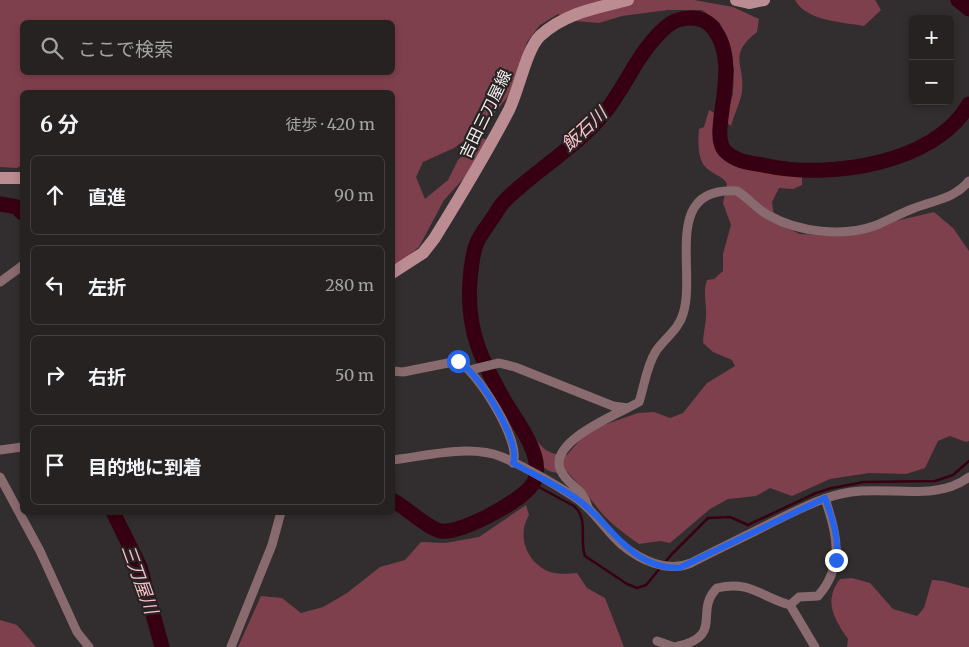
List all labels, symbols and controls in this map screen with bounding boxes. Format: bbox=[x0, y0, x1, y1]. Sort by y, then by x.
map controls bbox=[909, 15, 954, 105]
button: + bbox=[909, 15, 954, 60]
search box bbox=[20, 20, 395, 75]
icon: search bbox=[38, 34, 66, 62]
text: ここで検索 bbox=[78, 37, 173, 61]
button: − bbox=[909, 60, 954, 105]
street label: 吉田三刀屋線 bbox=[455, 66, 515, 162]
water label: 飯石川 bbox=[556, 101, 613, 156]
text: 6 分 bbox=[40, 111, 79, 138]
text: 徒歩 · 420 m bbox=[285, 114, 375, 134]
icon: ahead bbox=[41, 181, 69, 209]
text: 直進 bbox=[88, 185, 126, 209]
text: 90 m bbox=[334, 185, 374, 205]
icon: left bbox=[41, 271, 69, 299]
text: 左折 bbox=[88, 275, 126, 299]
text: 280 m bbox=[325, 275, 374, 295]
route start bbox=[447, 350, 470, 373]
icon: right bbox=[41, 361, 69, 389]
text: 右折 bbox=[88, 365, 126, 389]
text: 50 m bbox=[335, 365, 374, 385]
icon: arrive bbox=[41, 451, 69, 479]
text: 目的地に到着 bbox=[88, 455, 202, 479]
water label: 三刀屋川 bbox=[117, 541, 164, 619]
route end bbox=[825, 549, 848, 572]

